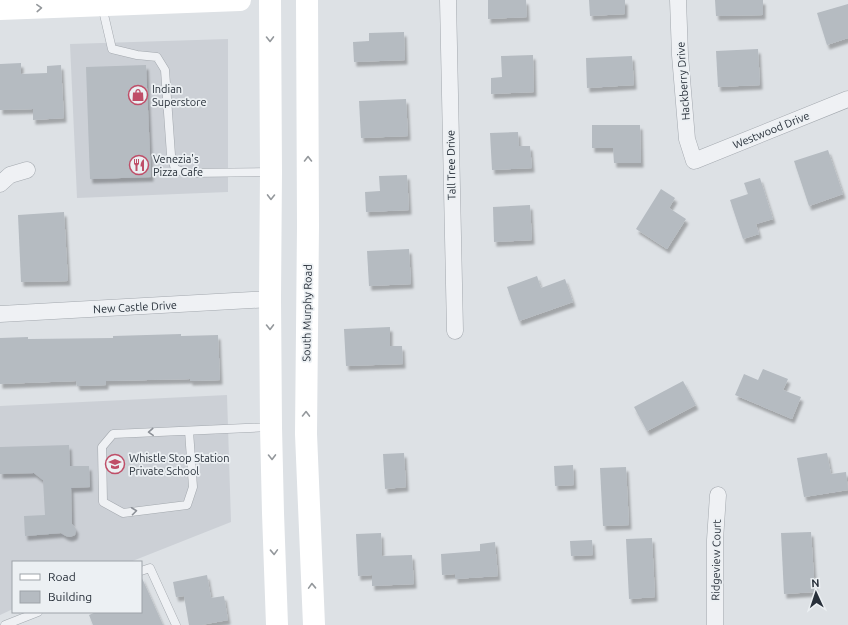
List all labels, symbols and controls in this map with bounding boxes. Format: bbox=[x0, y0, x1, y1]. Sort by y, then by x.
one-way arrow bbox=[36, 3, 42, 12]
one-way arrow bbox=[266, 36, 274, 42]
street label: Hackberry Drive bbox=[674, 41, 692, 121]
place label: Indian Superstore bbox=[152, 83, 206, 108]
shop icon: Indian Superstore bbox=[127, 84, 149, 106]
street label: Westwood Drive bbox=[731, 109, 811, 151]
street label: Tall Tree Drive bbox=[444, 130, 458, 200]
place label: Venezia's Pizza Cafe bbox=[153, 153, 203, 178]
restaurant icon: Venezia's Pizza Cafe bbox=[128, 154, 150, 176]
one-way arrow bbox=[304, 156, 312, 162]
one-way arrow bbox=[267, 194, 275, 200]
street label: South Murphy Road bbox=[300, 264, 314, 362]
street label: New Castle Drive bbox=[93, 299, 177, 315]
one-way arrow bbox=[266, 324, 274, 330]
one-way arrow bbox=[302, 411, 310, 417]
one-way arrow bbox=[148, 428, 154, 437]
place label: Whistle Stop Station Private School bbox=[129, 452, 230, 477]
school or university icon: Whistle Stop Station Private School bbox=[104, 453, 126, 475]
one-way arrow bbox=[267, 454, 276, 460]
one-way arrow bbox=[131, 507, 137, 516]
street label: Ridgeview Court bbox=[709, 518, 723, 601]
one-way arrow bbox=[270, 549, 278, 555]
legend bbox=[12, 561, 142, 613]
text: Road bbox=[48, 570, 76, 583]
north arrow bbox=[796, 573, 836, 613]
text: N bbox=[811, 577, 820, 589]
one-way arrow bbox=[308, 583, 317, 589]
text: Building bbox=[48, 590, 92, 603]

